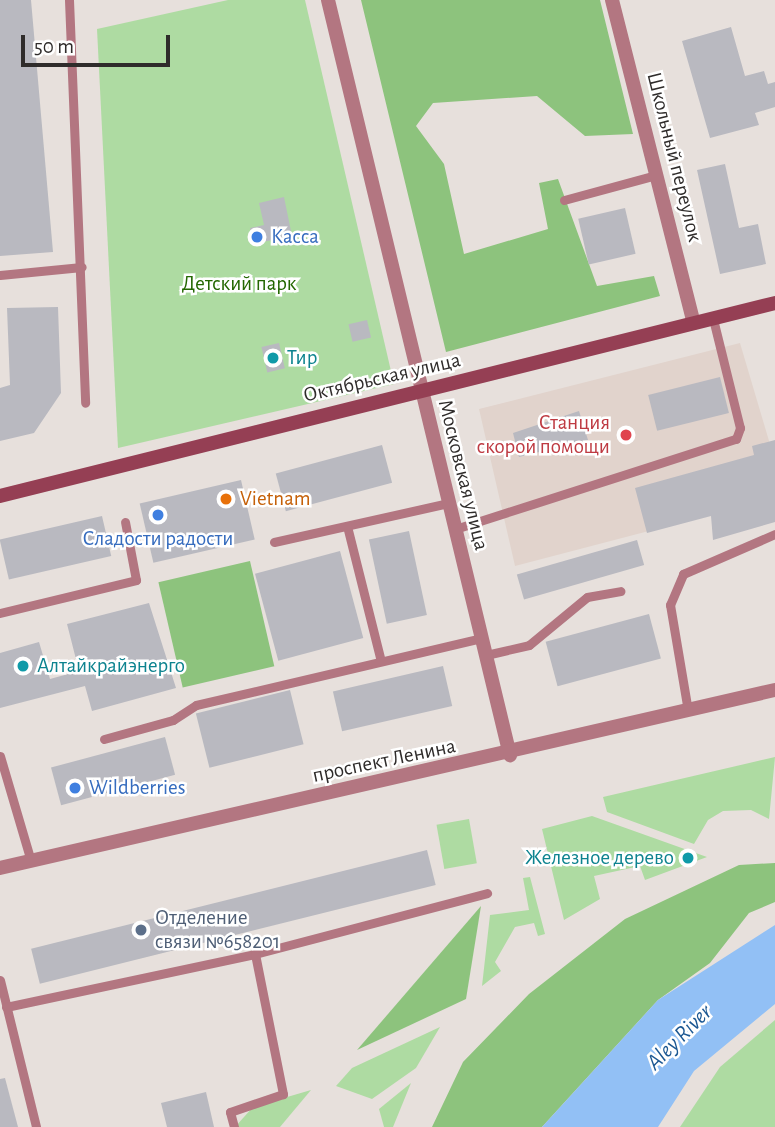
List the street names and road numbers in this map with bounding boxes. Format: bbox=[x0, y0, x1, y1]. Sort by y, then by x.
street label: Школьный переулок bbox=[641, 69, 707, 245]
street label: Октябрьская улица bbox=[301, 348, 463, 408]
street label: Московская улица bbox=[432, 397, 494, 553]
street label: проспект Ленина bbox=[310, 734, 458, 788]

